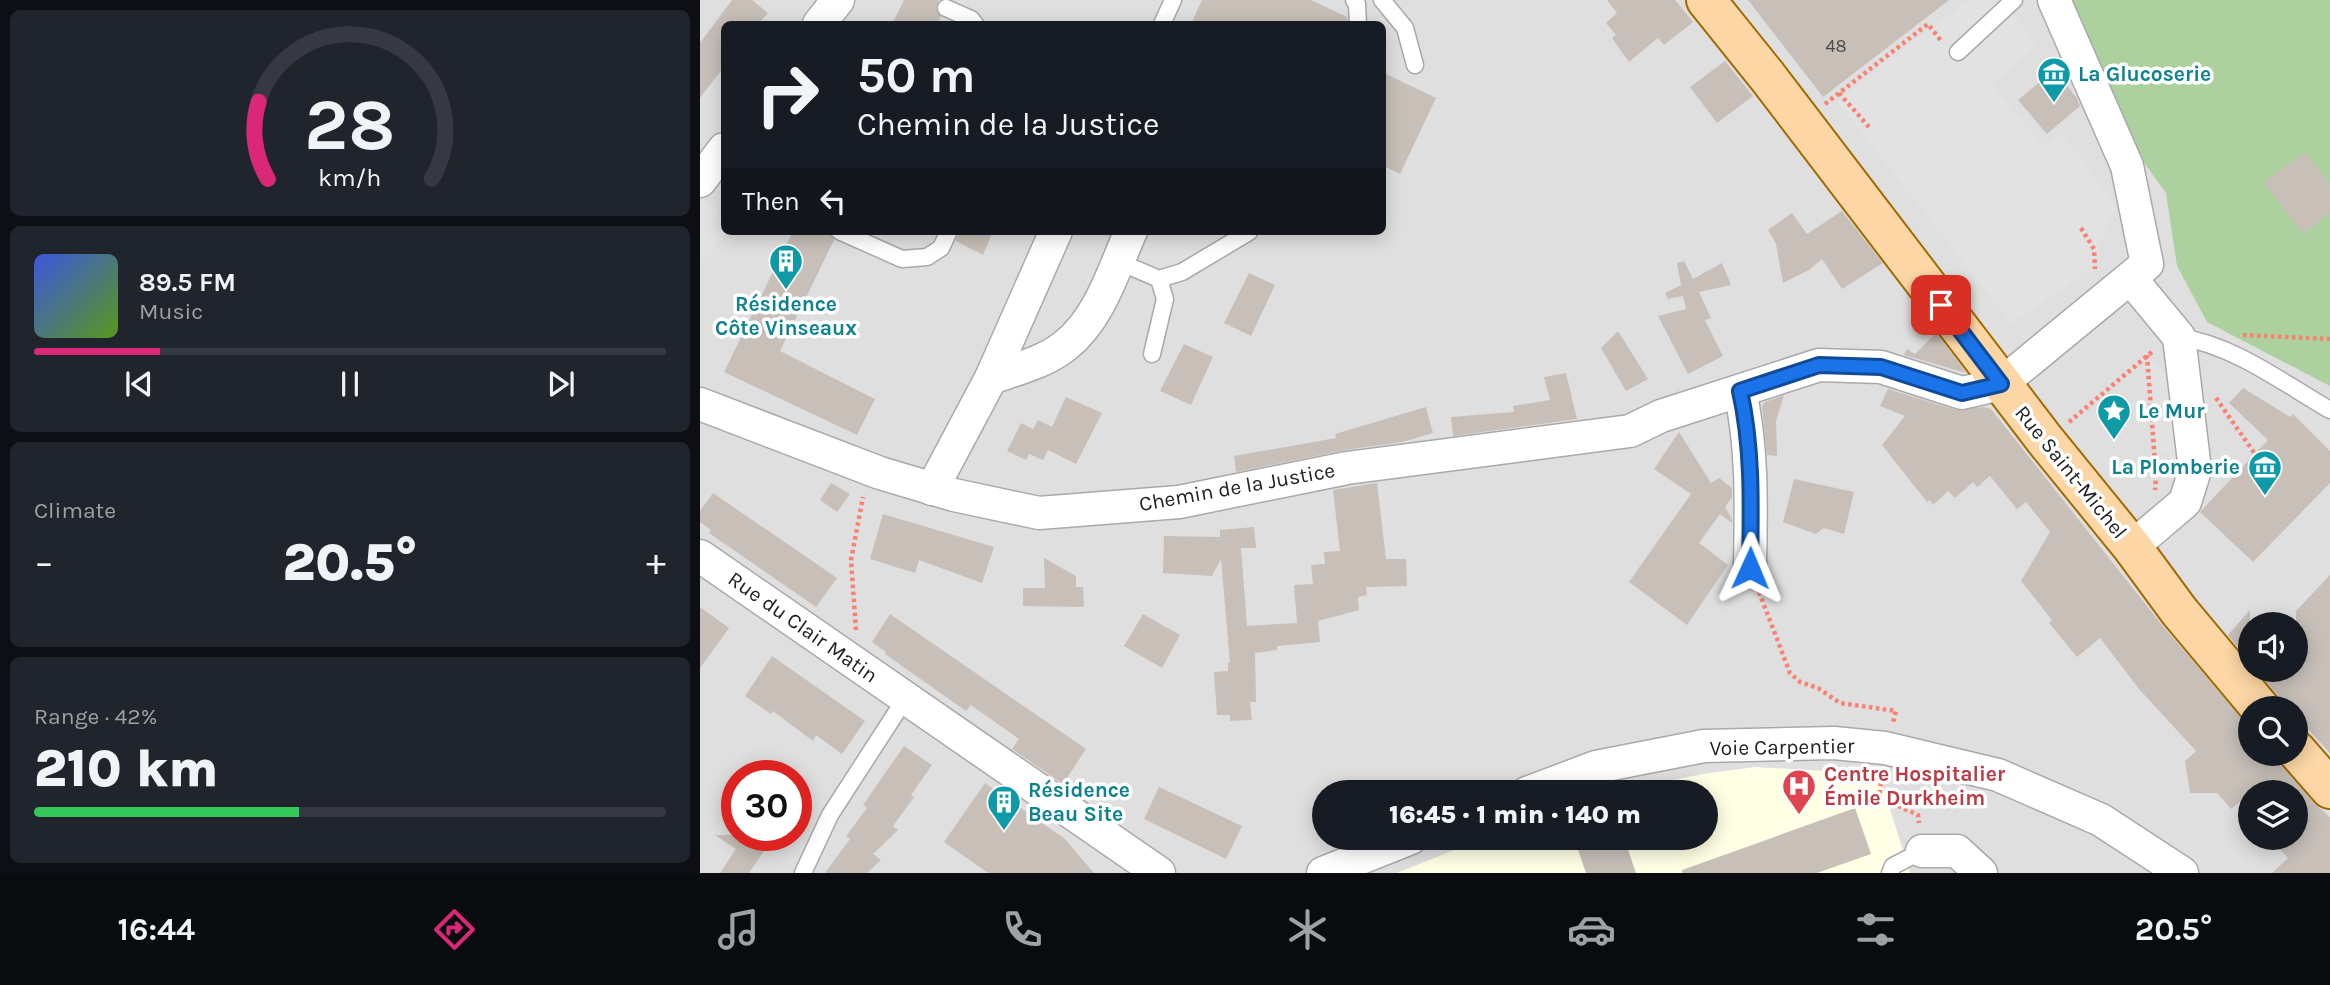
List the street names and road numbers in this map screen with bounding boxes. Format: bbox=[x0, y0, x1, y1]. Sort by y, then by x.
street label: Rue Saint-Michel bbox=[2010, 401, 2132, 543]
street label: Chemin de la Justice bbox=[1137, 458, 1337, 516]
street label: Rue du Clair Matin bbox=[724, 566, 882, 688]
street label: Voie Carpentier bbox=[1709, 734, 1855, 760]

